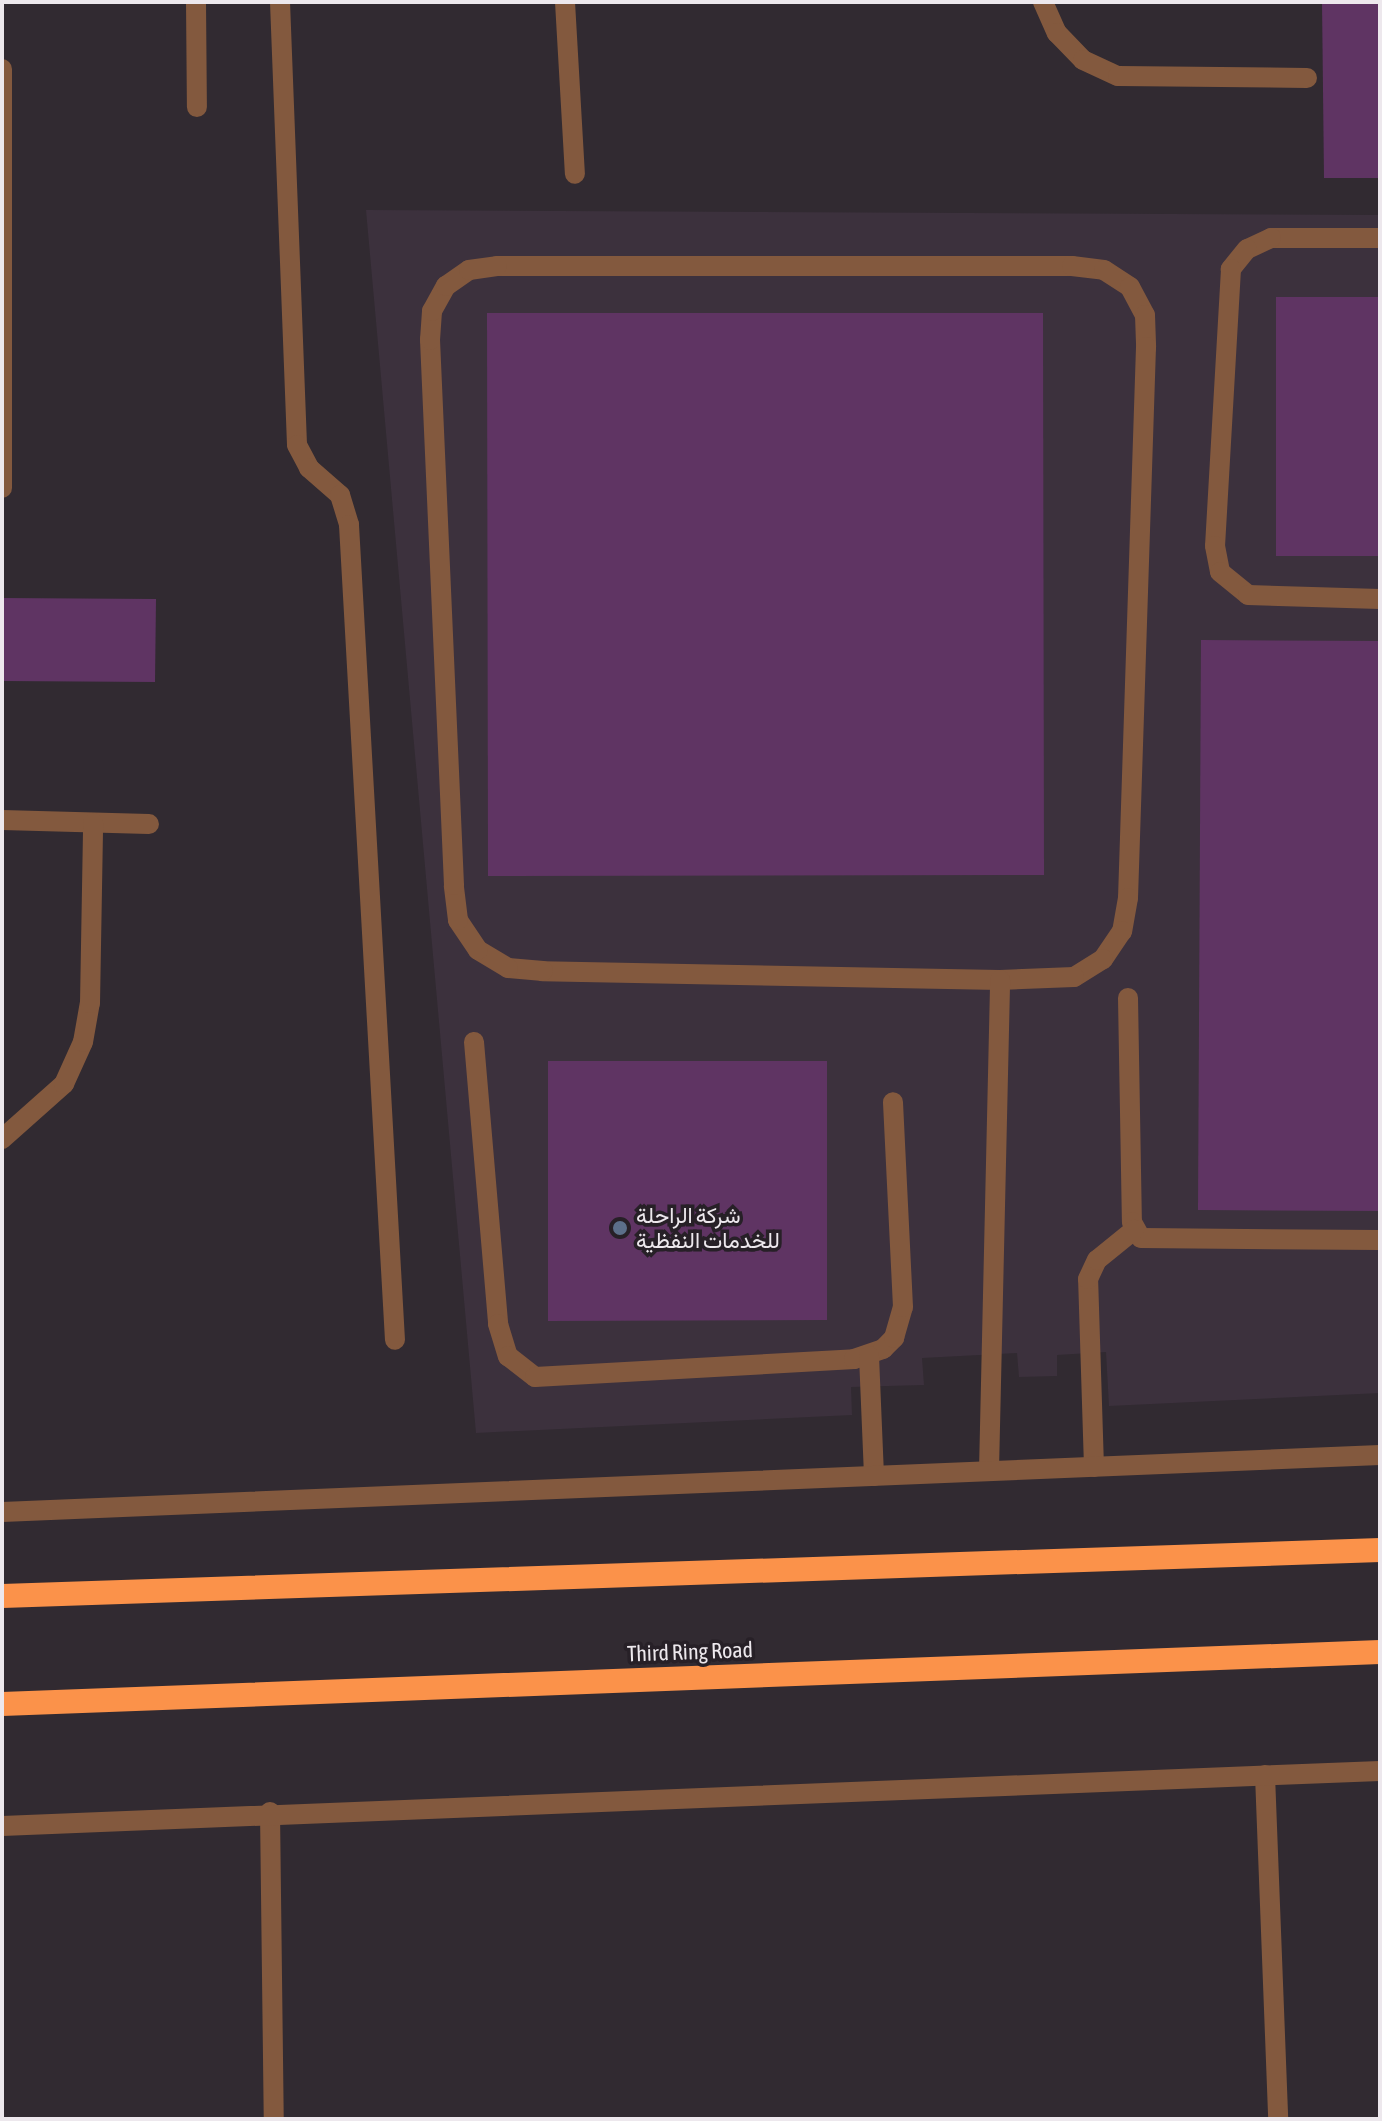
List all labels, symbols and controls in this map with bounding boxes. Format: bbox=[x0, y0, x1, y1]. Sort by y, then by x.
place label: شركة الراحلة للخدمات النفظية bbox=[636, 1202, 780, 1254]
marker: شركة الراحلة للخدمات النفظية bbox=[611, 1219, 629, 1237]
street label: Third Ring Road bbox=[627, 1637, 753, 1667]

